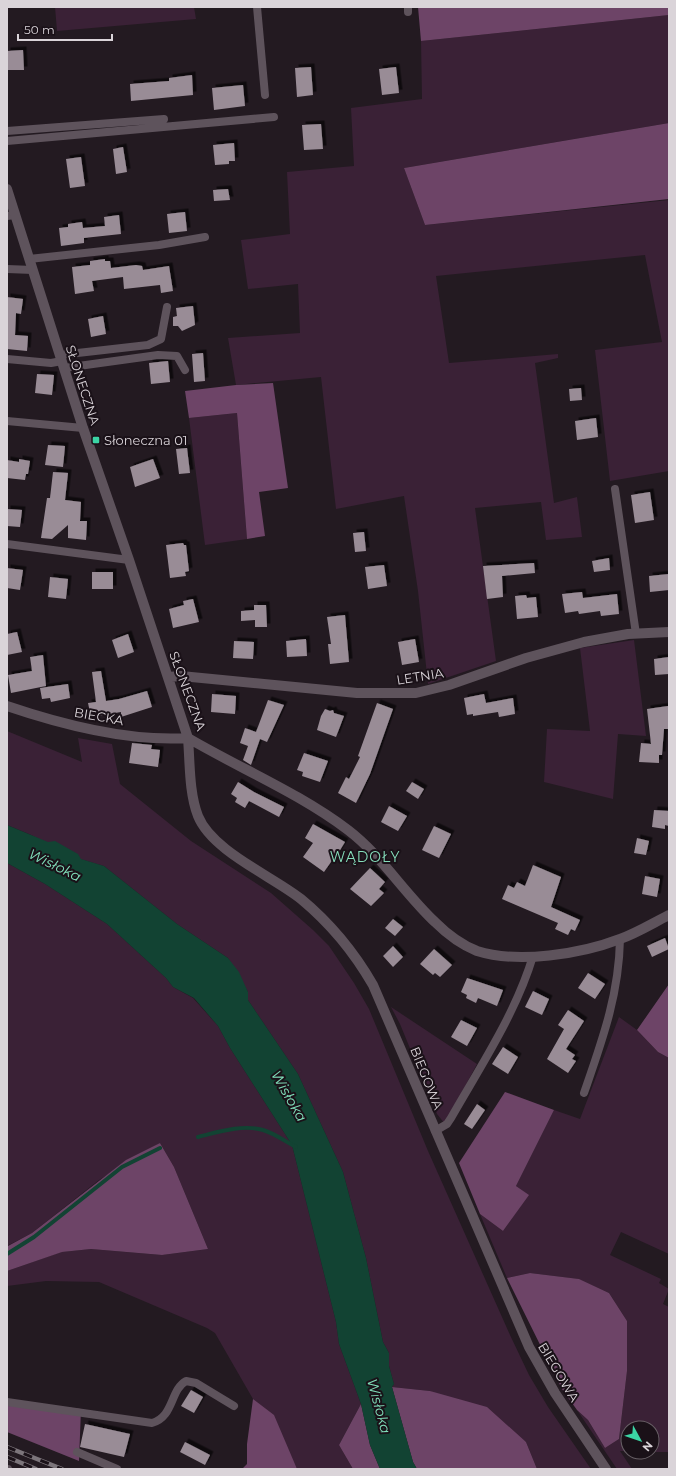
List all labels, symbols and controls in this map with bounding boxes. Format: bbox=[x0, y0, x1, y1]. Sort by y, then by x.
scale bar bbox=[18, 16, 112, 42]
text: 50 m bbox=[24, 22, 55, 37]
street label: SŁONECZNA bbox=[63, 343, 104, 428]
place label: Słoneczna 01 bbox=[104, 432, 187, 448]
marker: Słoneczna 01 bbox=[91, 435, 101, 445]
street label: SŁONECZNA bbox=[166, 649, 210, 733]
street label: LETNIA bbox=[395, 664, 445, 688]
street label: BIECKA bbox=[73, 704, 126, 728]
water label: Wisłoka bbox=[26, 845, 84, 885]
district label: WĄDOŁY bbox=[330, 848, 400, 866]
street label: BIEGOWA bbox=[407, 1044, 447, 1112]
water label: Wisłoka bbox=[267, 1067, 311, 1125]
street label: BIEGOWA bbox=[535, 1339, 583, 1405]
water label: Wisłoka bbox=[363, 1377, 395, 1435]
north arrow bbox=[620, 1420, 660, 1460]
text: N bbox=[639, 1439, 656, 1454]

